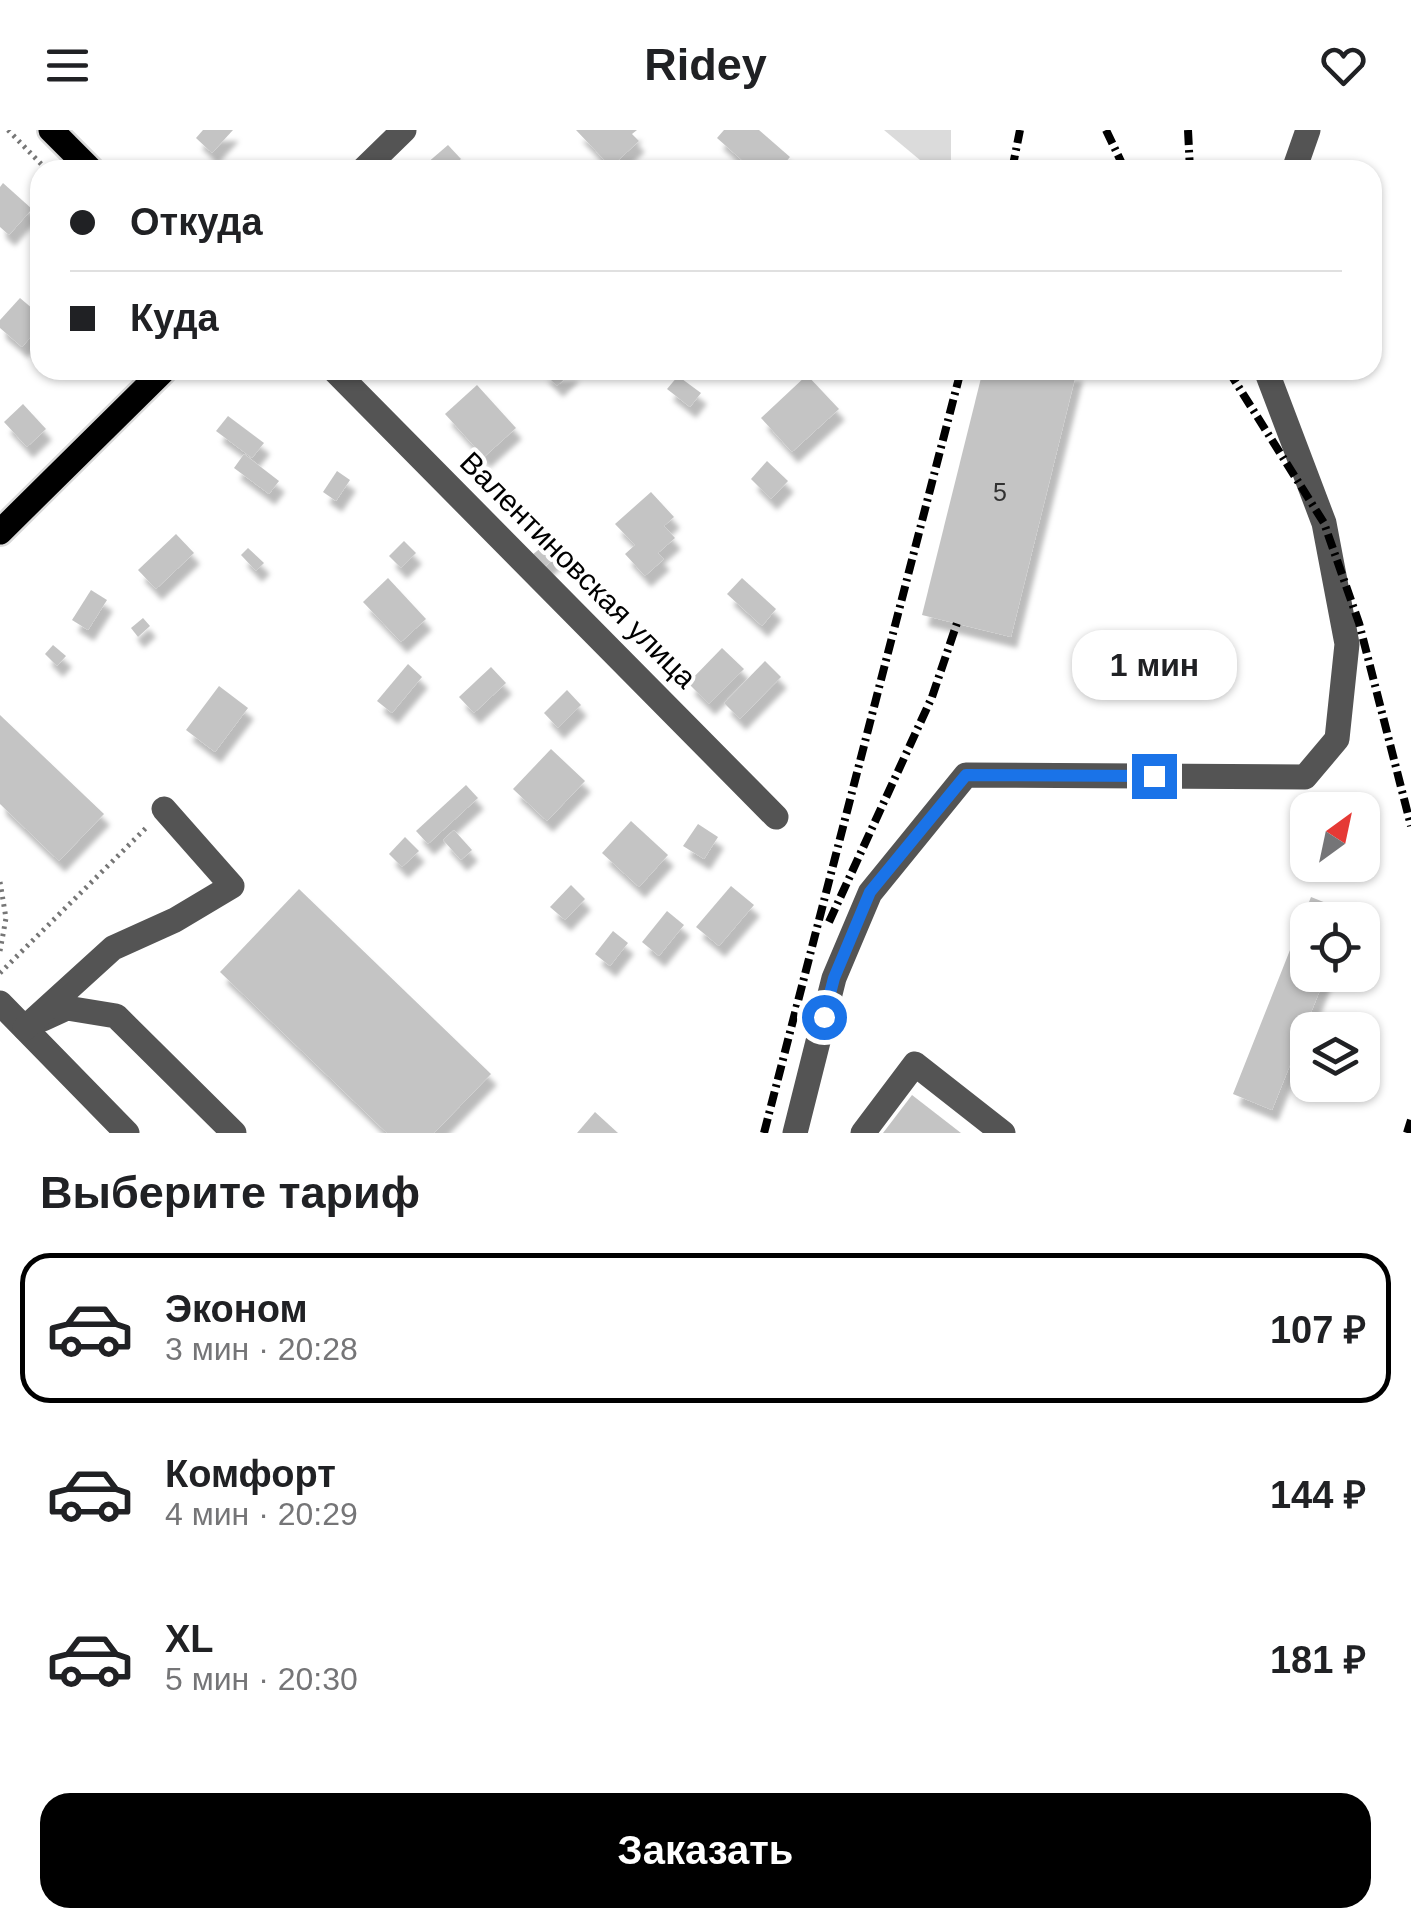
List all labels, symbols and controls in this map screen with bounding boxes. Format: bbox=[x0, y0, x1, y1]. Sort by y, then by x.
icon: menu bbox=[40, 38, 95, 93]
icon: heart bbox=[1316, 38, 1371, 93]
text: Ridey bbox=[644, 39, 767, 90]
text: Откуда bbox=[130, 201, 263, 243]
text: Куда bbox=[130, 297, 219, 339]
street label: Валентиновская улица bbox=[454, 445, 703, 694]
house number: 5 bbox=[993, 478, 1007, 506]
callout: 1 мин bbox=[1072, 631, 1236, 701]
text: 1 мин bbox=[1110, 647, 1199, 683]
route end bbox=[1132, 754, 1177, 799]
north arrow bbox=[1290, 792, 1380, 882]
map controls bbox=[1290, 792, 1380, 1102]
button: locate bbox=[1290, 902, 1380, 992]
route start bbox=[802, 995, 847, 1040]
button: layers bbox=[1290, 1012, 1380, 1102]
text: Выберите тариф bbox=[40, 1167, 420, 1218]
icon: car bbox=[45, 1283, 135, 1373]
text: Эконом bbox=[165, 1288, 308, 1330]
text: 107 ₽ bbox=[1270, 1309, 1366, 1351]
text: 3 мин · 20:28 bbox=[165, 1331, 358, 1367]
icon: car bbox=[45, 1448, 135, 1538]
text: Комфорт bbox=[165, 1453, 336, 1495]
text: 144 ₽ bbox=[1270, 1474, 1366, 1516]
text: 4 мин · 20:29 bbox=[165, 1496, 358, 1532]
icon: car bbox=[45, 1613, 135, 1703]
text: XL bbox=[165, 1618, 214, 1660]
text: 181 ₽ bbox=[1270, 1639, 1366, 1681]
text: 5 мин · 20:30 bbox=[165, 1661, 358, 1697]
button: Заказать bbox=[40, 1793, 1371, 1908]

